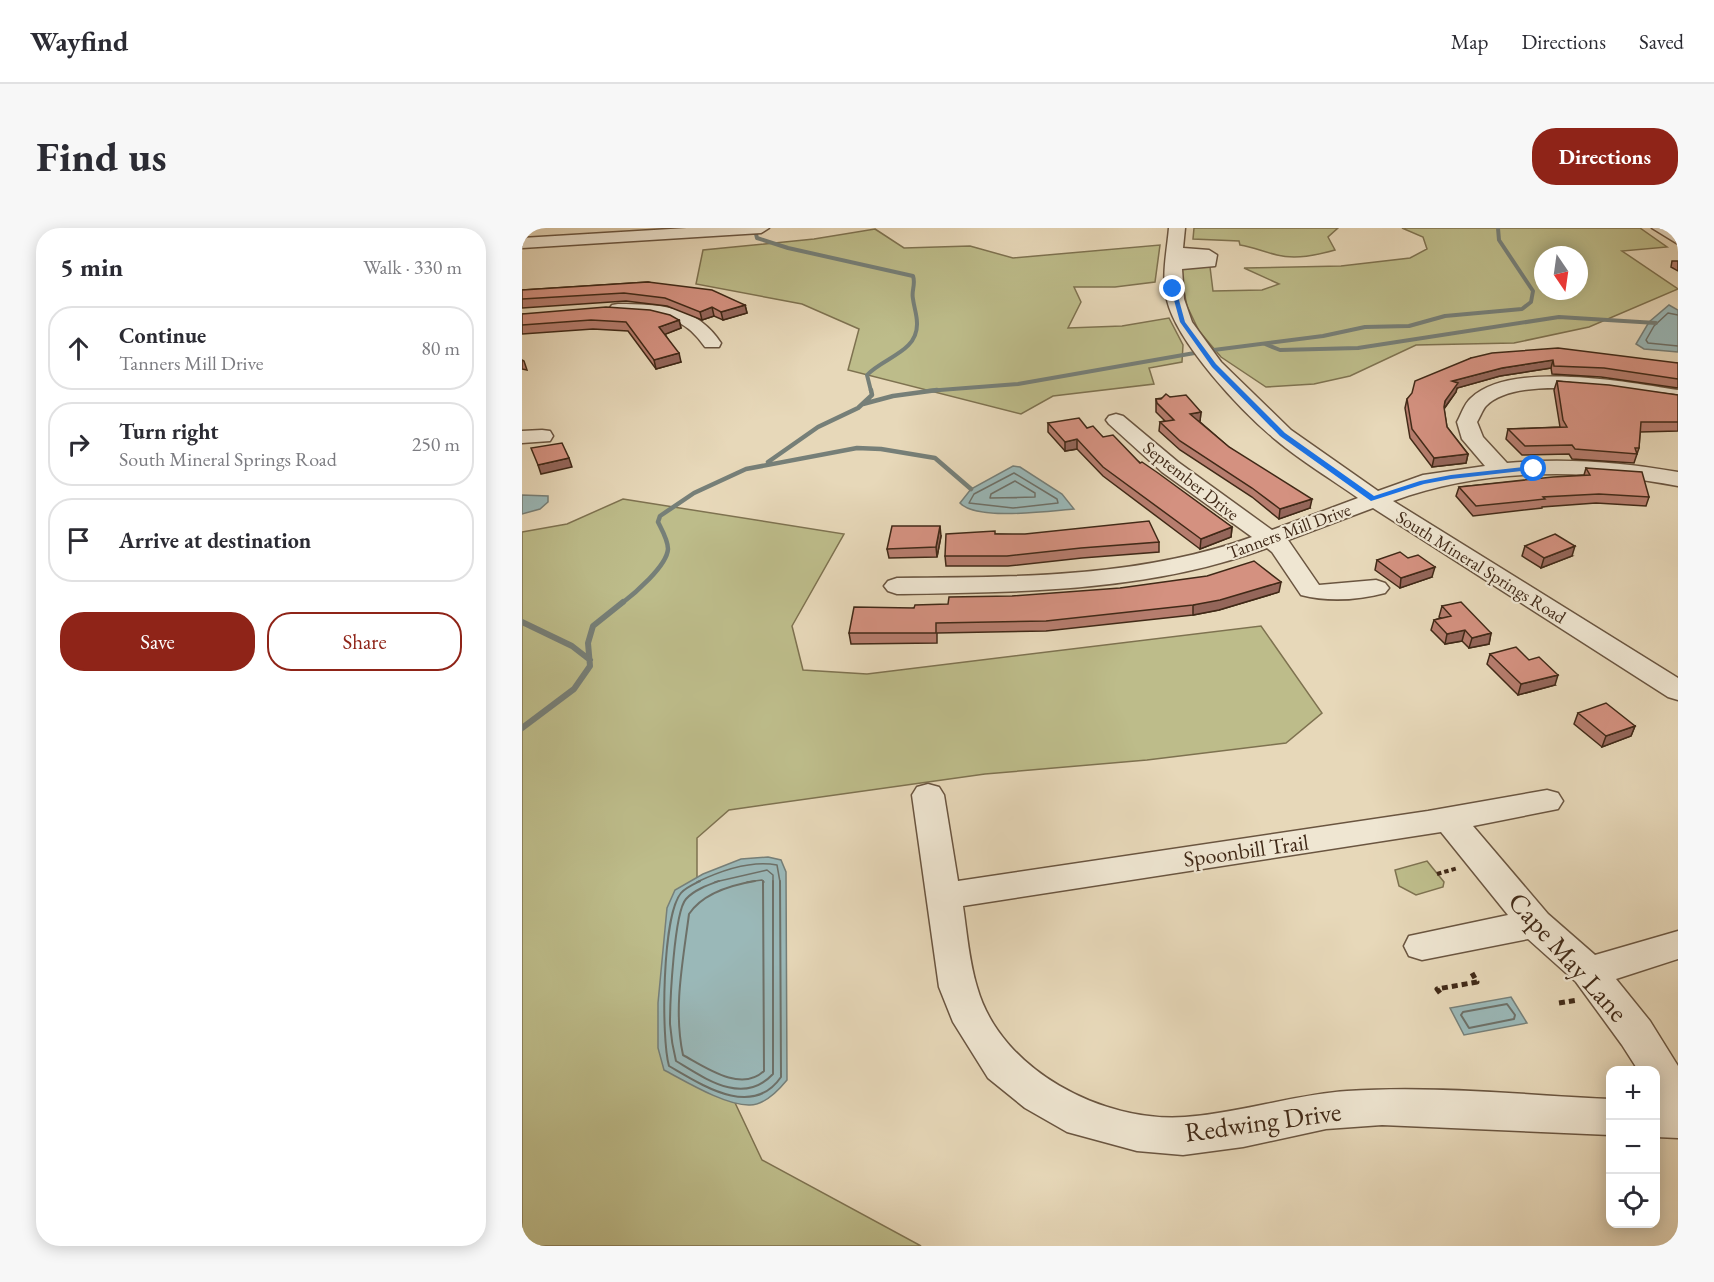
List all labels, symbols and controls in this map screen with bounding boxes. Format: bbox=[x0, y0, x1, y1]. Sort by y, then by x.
text: Wayfind bbox=[30, 23, 128, 59]
text: Map bbox=[1451, 28, 1488, 55]
text: Directions bbox=[1521, 28, 1606, 55]
text: Saved bbox=[1639, 28, 1684, 55]
button: Directions bbox=[1532, 128, 1678, 185]
text: Find us bbox=[36, 129, 167, 184]
north arrow bbox=[1534, 246, 1588, 300]
text: 5 min bbox=[60, 250, 123, 284]
text: Walk · 330 m bbox=[363, 254, 462, 280]
route end bbox=[1159, 275, 1185, 301]
text: Continue bbox=[119, 321, 206, 350]
icon: ahead bbox=[62, 332, 95, 365]
text: 80 m bbox=[421, 335, 460, 361]
text: Tanners Mill Drive bbox=[119, 350, 264, 376]
text: Turn right bbox=[119, 417, 218, 446]
icon: right bbox=[62, 428, 95, 461]
text: 250 m bbox=[412, 431, 460, 457]
street label: September Drive bbox=[1139, 436, 1244, 525]
text: South Mineral Springs Road bbox=[119, 446, 337, 472]
route start bbox=[1520, 455, 1546, 481]
street label: Tanners Mill Drive bbox=[1224, 497, 1354, 564]
street label: South Mineral Springs Road bbox=[1392, 505, 1571, 629]
icon: arrive bbox=[62, 524, 95, 557]
text: Arrive at destination bbox=[119, 526, 311, 555]
button: Save bbox=[60, 612, 255, 671]
button: Share bbox=[267, 612, 462, 671]
street label: Spoonbill Trail bbox=[1182, 827, 1311, 874]
street label: Cape May Lane bbox=[1501, 884, 1636, 1029]
map controls bbox=[1606, 1066, 1660, 1228]
button: + bbox=[1606, 1066, 1660, 1120]
street label: Redwing Drive bbox=[1183, 1093, 1343, 1150]
button: − bbox=[1606, 1120, 1660, 1174]
button: locate bbox=[1606, 1174, 1660, 1228]

